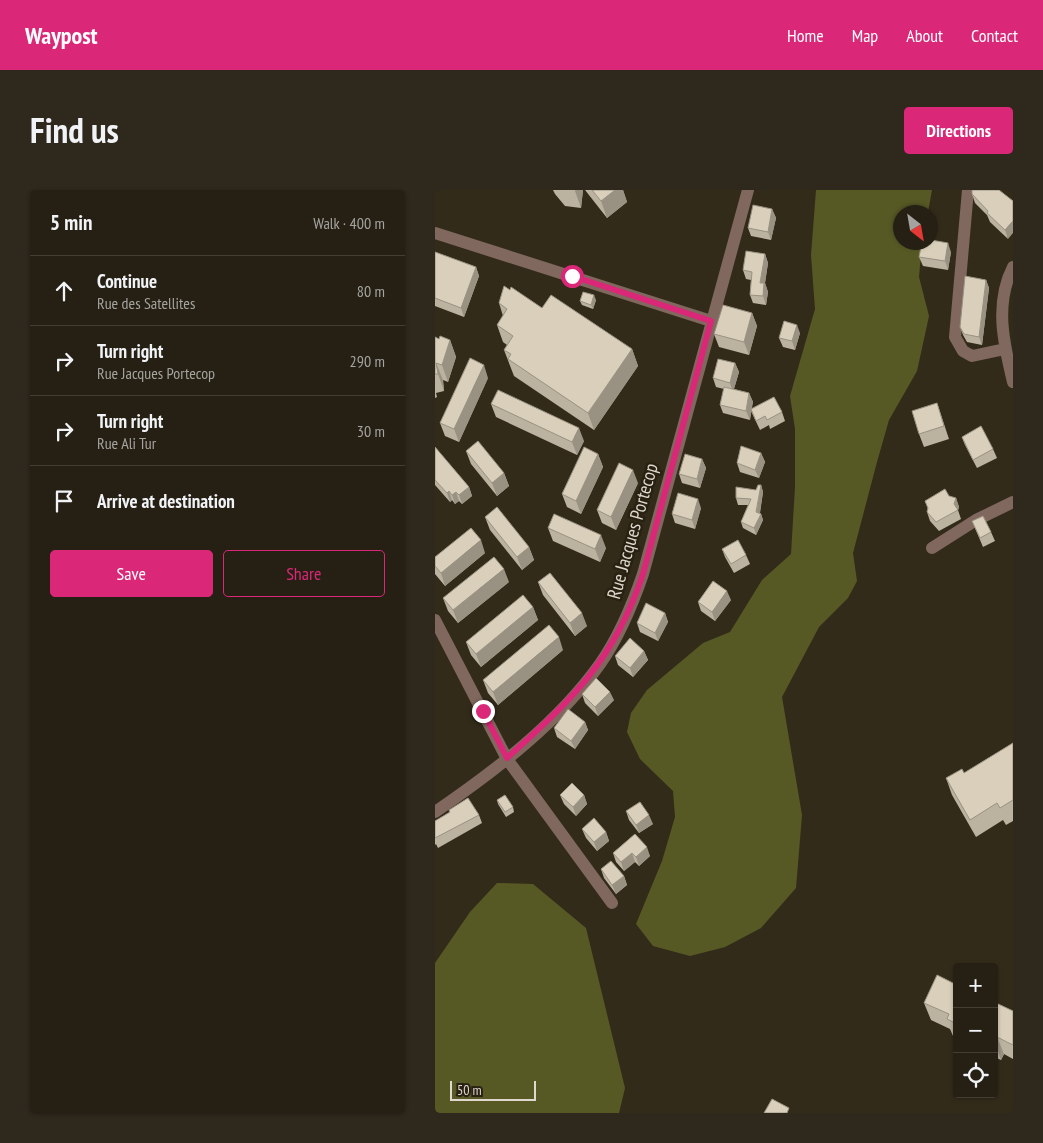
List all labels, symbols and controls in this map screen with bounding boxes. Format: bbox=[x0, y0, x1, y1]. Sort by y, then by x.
text: Waypost bbox=[25, 20, 98, 51]
text: Home bbox=[787, 24, 824, 47]
text: Map bbox=[852, 24, 878, 47]
text: About bbox=[906, 24, 943, 47]
text: Contact bbox=[971, 24, 1018, 47]
text: Find us bbox=[30, 107, 119, 153]
button: Directions bbox=[904, 107, 1013, 154]
north arrow bbox=[893, 205, 938, 250]
text: 5 min bbox=[50, 209, 92, 236]
text: Walk · 400 m bbox=[313, 213, 385, 233]
route start bbox=[561, 265, 584, 288]
text: Continue bbox=[97, 269, 157, 293]
icon: ahead bbox=[50, 277, 78, 305]
text: 80 m bbox=[357, 281, 385, 301]
text: Rue des Satellites bbox=[97, 293, 195, 313]
text: Turn right bbox=[97, 339, 163, 363]
icon: right bbox=[50, 347, 78, 375]
text: 290 m bbox=[350, 351, 385, 371]
text: Rue Jacques Portecop bbox=[97, 363, 215, 383]
text: Turn right bbox=[97, 409, 163, 433]
icon: right bbox=[50, 417, 78, 445]
text: 30 m bbox=[357, 421, 385, 441]
text: Rue Ali Tur bbox=[97, 433, 156, 453]
street label: Rue Jacques Portecop bbox=[601, 460, 663, 602]
icon: arrive bbox=[50, 487, 78, 515]
text: Arrive at destination bbox=[97, 489, 235, 513]
button: Save bbox=[50, 550, 213, 597]
button: Share bbox=[223, 550, 385, 597]
route end bbox=[472, 700, 495, 723]
map controls bbox=[953, 963, 998, 1098]
button: + bbox=[953, 963, 998, 1008]
button: − bbox=[953, 1008, 998, 1053]
button: locate bbox=[953, 1053, 998, 1098]
scale bar bbox=[450, 1078, 536, 1101]
text: 50 m bbox=[457, 1081, 482, 1099]

